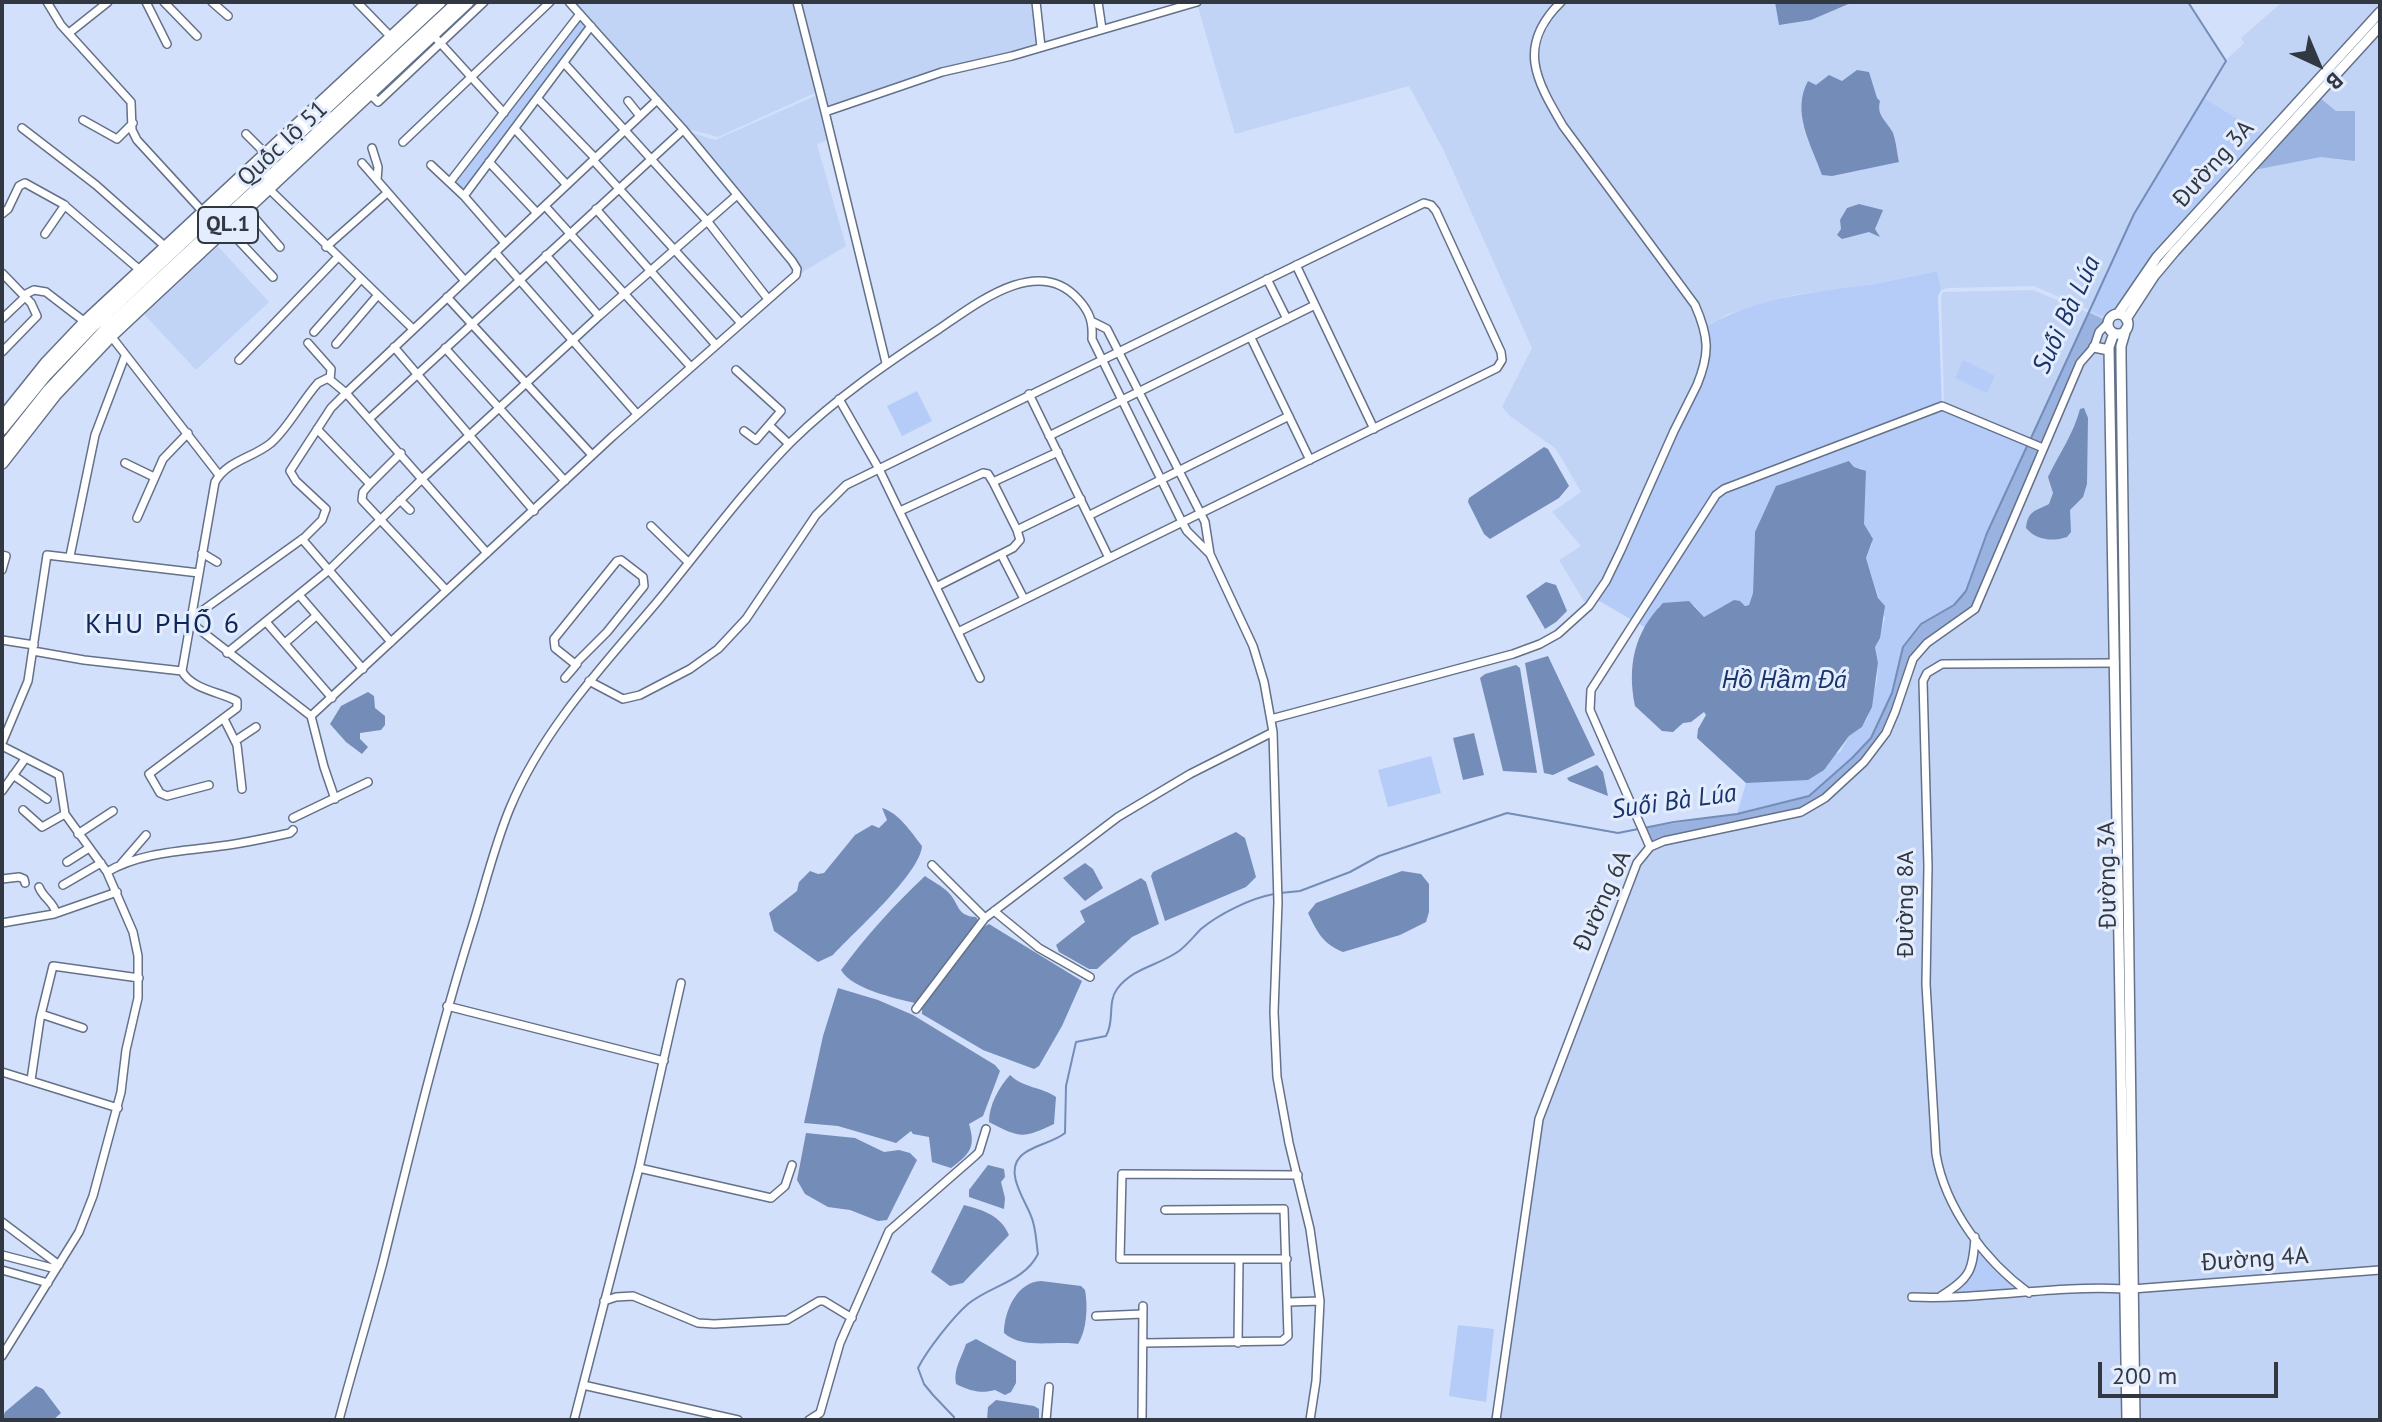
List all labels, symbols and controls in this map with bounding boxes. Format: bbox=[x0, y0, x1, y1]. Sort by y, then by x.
north arrow bbox=[2278, 24, 2358, 104]
text: B bbox=[2320, 67, 2349, 96]
street label: Quốc lộ 51 bbox=[232, 95, 334, 193]
street label: Đường 3A bbox=[2167, 115, 2261, 213]
road number: QL.1 bbox=[198, 207, 258, 243]
water label: Suối Bà Lúa bbox=[2026, 251, 2108, 379]
district label: KHU PHỐ 6 bbox=[85, 608, 241, 642]
water label: Hồ Hầm Đá bbox=[1722, 665, 1846, 697]
water label: Suối Bà Lúa bbox=[1610, 778, 1738, 826]
street label: Đường 3A bbox=[2093, 821, 2123, 929]
street label: Đường 6A bbox=[1568, 846, 1638, 956]
street label: Đường 8A bbox=[1892, 850, 1920, 958]
street label: Đường 4A bbox=[2201, 1242, 2309, 1278]
scale bar bbox=[2102, 1346, 2282, 1396]
text: 200 m bbox=[2112, 1360, 2177, 1391]

